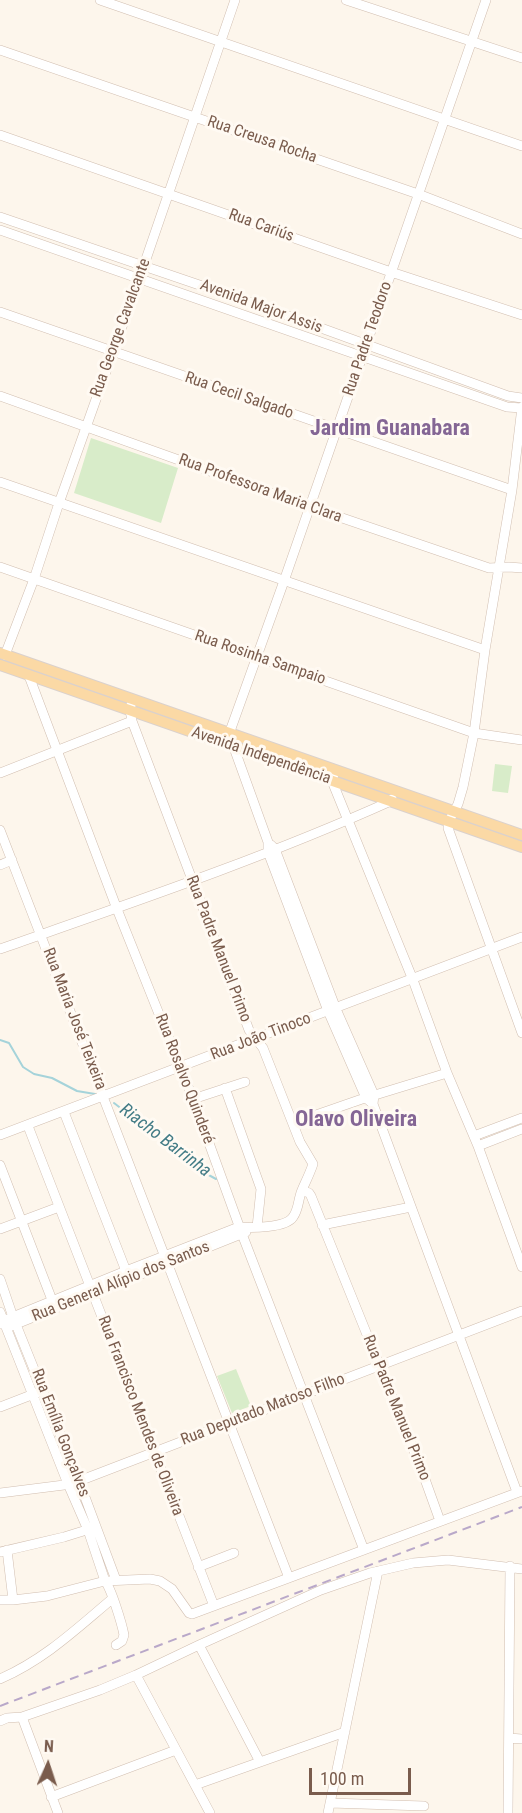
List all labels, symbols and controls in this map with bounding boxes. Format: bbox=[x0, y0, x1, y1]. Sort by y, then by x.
street label: Rua Creusa Rocha bbox=[205, 112, 319, 168]
street label: Rua Cariús bbox=[226, 205, 296, 247]
street label: Rua George Cavalcante bbox=[87, 256, 155, 400]
street label: Avenida Major Assis bbox=[197, 276, 325, 338]
street label: Rua Padre Teodoro bbox=[339, 279, 397, 399]
street label: Rua Cecil Salgado bbox=[182, 368, 296, 424]
district label: Jardim Guanabara bbox=[310, 416, 470, 442]
street label: Rua Professora Maria Clara bbox=[176, 451, 344, 527]
street label: Rua Rosinha Sampaio bbox=[192, 627, 328, 689]
street label: Avenida Independência bbox=[189, 723, 333, 789]
street label: Rua Padre Manuel Primo bbox=[181, 873, 255, 1025]
street label: Rua Maria José Teixeira bbox=[38, 945, 110, 1093]
street label: Rua João Tinoco bbox=[208, 1009, 314, 1065]
street label: Rua Rosalvo Quinderé bbox=[150, 1011, 218, 1147]
water label: Riacho Barrinha bbox=[115, 1100, 215, 1182]
district label: Olavo Oliveira bbox=[295, 1107, 417, 1133]
street label: Rua General Alípio dos Santos bbox=[29, 1238, 213, 1326]
street label: Rua Francisco Mendes de Oliveira bbox=[93, 1313, 187, 1519]
street label: Rua Padre Manuel Primo bbox=[358, 1332, 434, 1484]
street label: Rua Emília Gonçalves bbox=[27, 1366, 93, 1500]
street label: Rua Deputado Matoso Filho bbox=[178, 1370, 348, 1450]
north arrow bbox=[18, 1735, 78, 1795]
text: N bbox=[44, 1737, 54, 1756]
scale bar bbox=[312, 1756, 414, 1794]
text: 100 m bbox=[320, 1768, 364, 1789]

